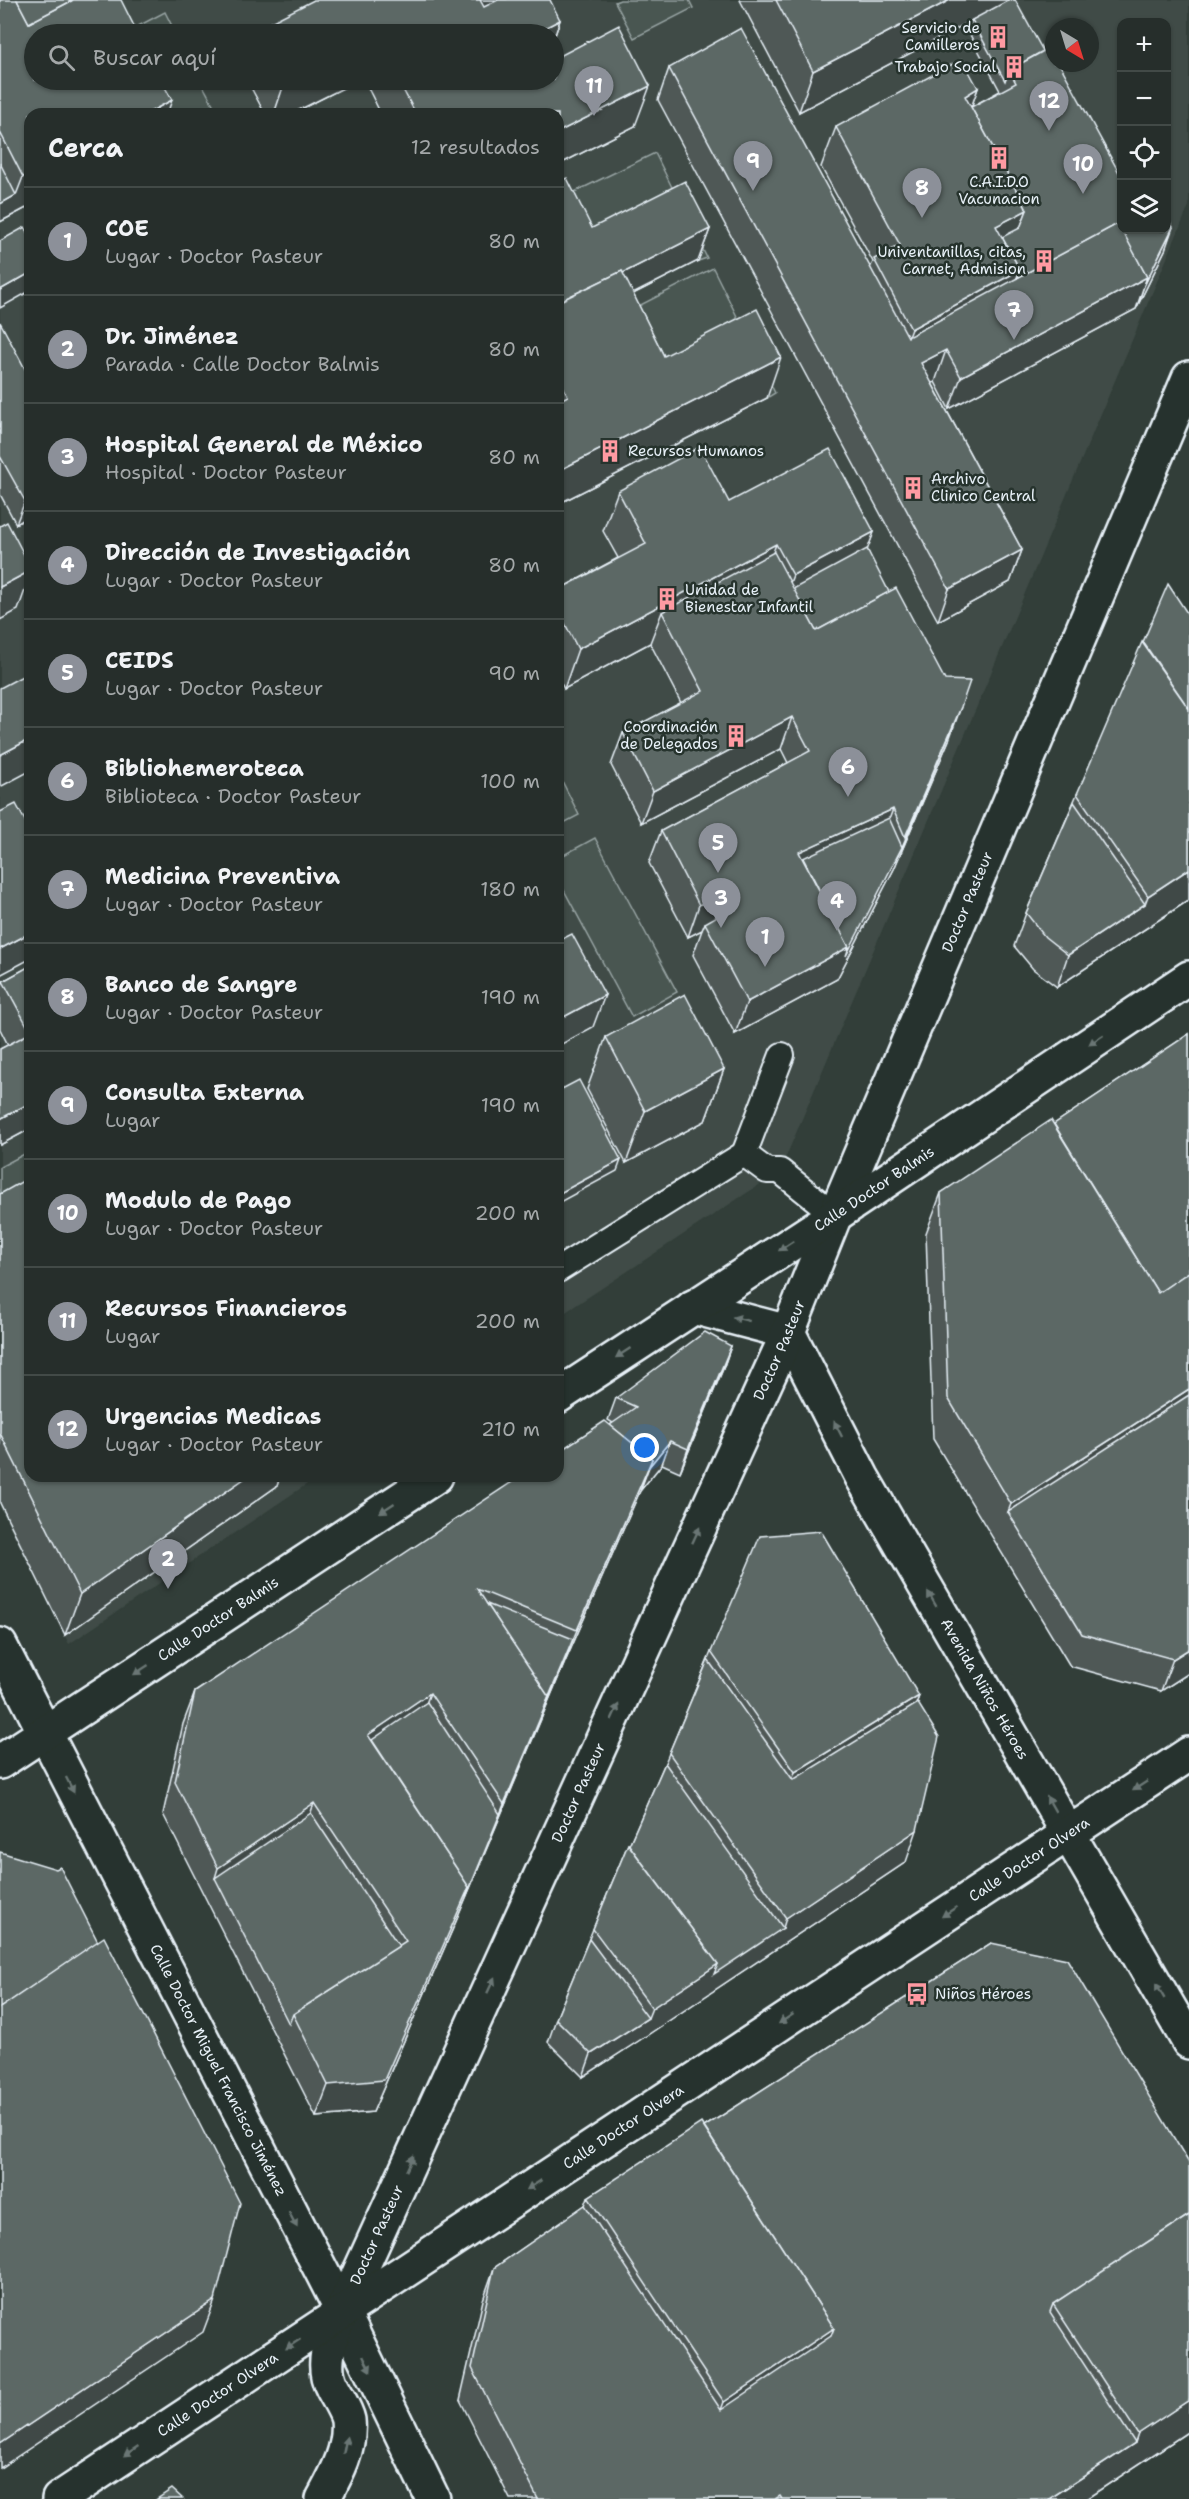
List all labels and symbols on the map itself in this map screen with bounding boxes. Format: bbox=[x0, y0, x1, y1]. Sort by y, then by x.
place label: Servicio de Camilleros bbox=[901, 18, 980, 55]
north arrow bbox=[1045, 18, 1099, 72]
building icon: Servicio de Camilleros bbox=[985, 24, 1011, 50]
building icon: Trabajo Social bbox=[1001, 54, 1027, 80]
place label: Trabajo Social bbox=[895, 57, 996, 77]
pin: 11 bbox=[574, 66, 614, 116]
pin: 12 bbox=[1030, 82, 1068, 131]
pin: 9 bbox=[734, 142, 772, 191]
pin: 10 bbox=[1064, 144, 1102, 194]
building icon: C.A.I.D.O Vacunacion bbox=[986, 145, 1012, 171]
pin: 8 bbox=[902, 168, 942, 218]
place label: C.A.I.D.O Vacunacion bbox=[958, 172, 1040, 209]
place label: Univentanillas, citas, Carnet, Admision bbox=[877, 242, 1026, 279]
building icon: Univentanillas, citas, Carnet, Admision bbox=[1031, 248, 1057, 274]
pin: 7 bbox=[994, 290, 1034, 340]
building icon: Recursos Humanos bbox=[597, 438, 623, 464]
place label: Recursos Humanos bbox=[628, 441, 764, 461]
place label: Archivo Clinico Central bbox=[931, 469, 1036, 506]
building icon: Archivo Clinico Central bbox=[900, 475, 926, 501]
place label: Unidad de Bienestar Infantil bbox=[685, 580, 814, 617]
building icon: Unidad de Bienestar Infantil bbox=[654, 586, 680, 612]
place label: Coordinación de Delegados bbox=[620, 717, 718, 754]
building icon: Coordinación de Delegados bbox=[723, 723, 749, 749]
pin: 6 bbox=[828, 748, 868, 797]
pin: 5 bbox=[698, 824, 738, 873]
street label: Doctor Pasteur bbox=[937, 848, 998, 956]
pin: 3 bbox=[702, 878, 740, 928]
pin: 4 bbox=[818, 882, 856, 931]
pin: 1 bbox=[746, 918, 784, 967]
one-way arrow bbox=[1088, 1034, 1104, 1046]
street label: Calle Doctor Balmis bbox=[810, 1141, 938, 1236]
one-way arrow bbox=[778, 1241, 794, 1252]
street label: Doctor Pasteur bbox=[749, 1297, 810, 1404]
one-way arrow bbox=[732, 1314, 750, 1324]
one-way arrow bbox=[615, 1348, 631, 1359]
one-way arrow bbox=[833, 1420, 842, 1437]
your location bbox=[630, 1433, 659, 1462]
one-way arrow bbox=[379, 1502, 395, 1513]
one-way arrow bbox=[692, 1526, 701, 1543]
pin: 2 bbox=[148, 1540, 188, 1589]
street label: Calle Doctor Balmis bbox=[154, 1572, 283, 1666]
one-way arrow bbox=[927, 1591, 938, 1607]
street label: Avenida Niños Héroes bbox=[936, 1615, 1033, 1763]
one-way arrow bbox=[133, 1664, 149, 1675]
one-way arrow bbox=[611, 1704, 620, 1721]
street label: Doctor Pasteur bbox=[547, 1739, 610, 1846]
one-way arrow bbox=[66, 1776, 75, 1793]
one-way arrow bbox=[1132, 1780, 1148, 1791]
one-way arrow bbox=[1046, 1795, 1056, 1812]
street label: Calle Doctor Olvera bbox=[965, 1812, 1094, 1906]
one-way arrow bbox=[941, 1906, 957, 1917]
street label: Calle Doctor Miguel Francisco Jiménez bbox=[145, 1941, 291, 2200]
one-way arrow bbox=[486, 1977, 495, 1994]
bus stop icon: Niños Héroes bbox=[904, 1981, 930, 2007]
one-way arrow bbox=[1154, 1983, 1165, 1999]
place label: Niños Héroes bbox=[935, 1984, 1031, 2004]
one-way arrow bbox=[778, 2014, 794, 2025]
street label: Calle Doctor Olvera bbox=[559, 2079, 688, 2174]
one-way arrow bbox=[405, 2154, 414, 2171]
one-way arrow bbox=[526, 2179, 543, 2190]
street label: Doctor Pasteur bbox=[345, 2182, 408, 2288]
one-way arrow bbox=[288, 2211, 298, 2229]
one-way arrow bbox=[285, 2338, 301, 2349]
street label: Calle Doctor Olvera bbox=[153, 2347, 282, 2442]
one-way arrow bbox=[363, 2355, 372, 2372]
one-way arrow bbox=[341, 2436, 350, 2455]
one-way arrow bbox=[122, 2446, 139, 2457]

